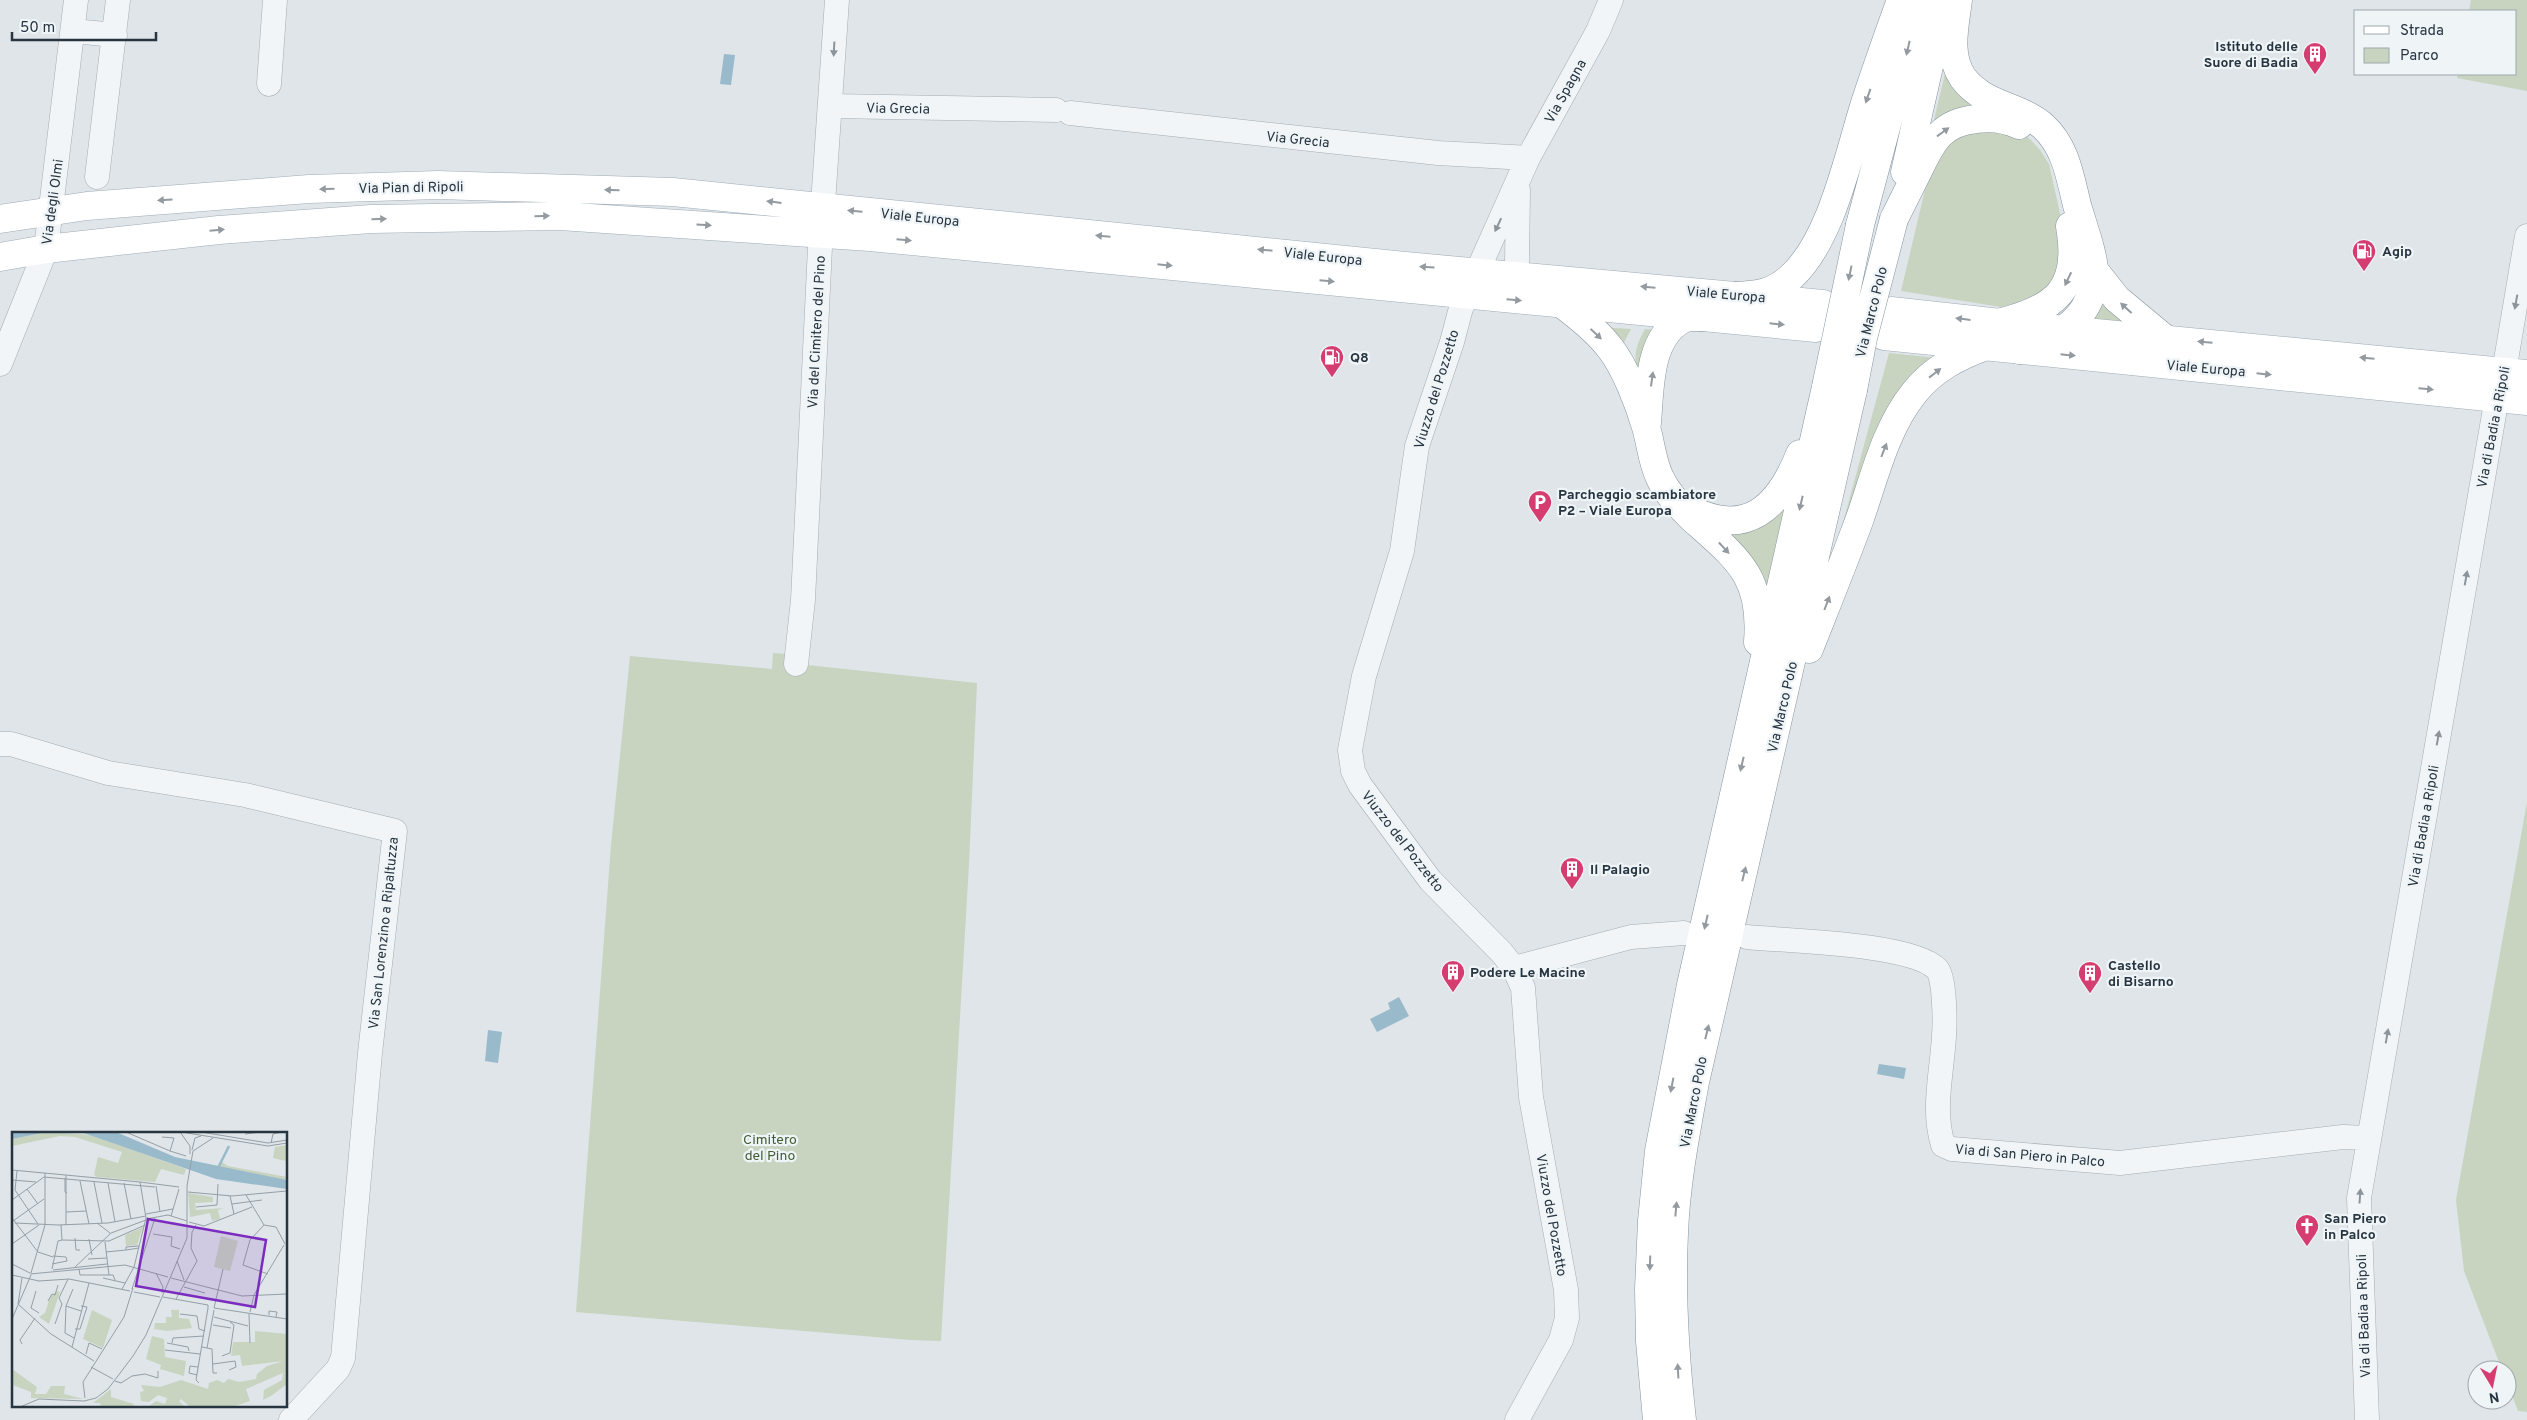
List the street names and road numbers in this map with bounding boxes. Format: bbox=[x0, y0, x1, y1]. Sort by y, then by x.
street label: Via Spagna bbox=[1542, 57, 1591, 127]
street label: Via Grecia bbox=[866, 100, 930, 119]
street label: Via Grecia bbox=[1265, 129, 1330, 152]
street label: Via degli Olmi bbox=[39, 158, 68, 246]
street label: Via Pian di Ripoli bbox=[358, 179, 464, 198]
street label: Viale Europa bbox=[880, 206, 960, 231]
street label: Viale Europa bbox=[1283, 245, 1363, 270]
street label: Via del Cimitero del Pino bbox=[805, 255, 830, 409]
street label: Via Marco Polo bbox=[1853, 265, 1892, 360]
street label: Viale Europa bbox=[1686, 284, 1766, 307]
street label: Viuzzo del Pozzetto bbox=[1411, 327, 1464, 451]
street label: Viale Europa bbox=[2166, 358, 2246, 381]
street label: Via di Badia a Ripoli bbox=[2474, 365, 2515, 490]
street label: Via Marco Polo bbox=[1765, 660, 1802, 755]
street label: Via di Badia a Ripoli bbox=[2405, 764, 2444, 889]
street label: Viuzzo del Pozzetto bbox=[1357, 788, 1447, 896]
street label: Via San Lorenzino a Ripaltuzza bbox=[366, 836, 403, 1030]
street label: Via Marco Polo bbox=[1677, 1055, 1712, 1150]
street label: Via di San Piero in Palco bbox=[1954, 1141, 2106, 1172]
street label: Viuzzo del Pozzetto bbox=[1531, 1153, 1570, 1278]
street label: Via di Badia a Ripoli bbox=[2354, 1254, 2375, 1378]

